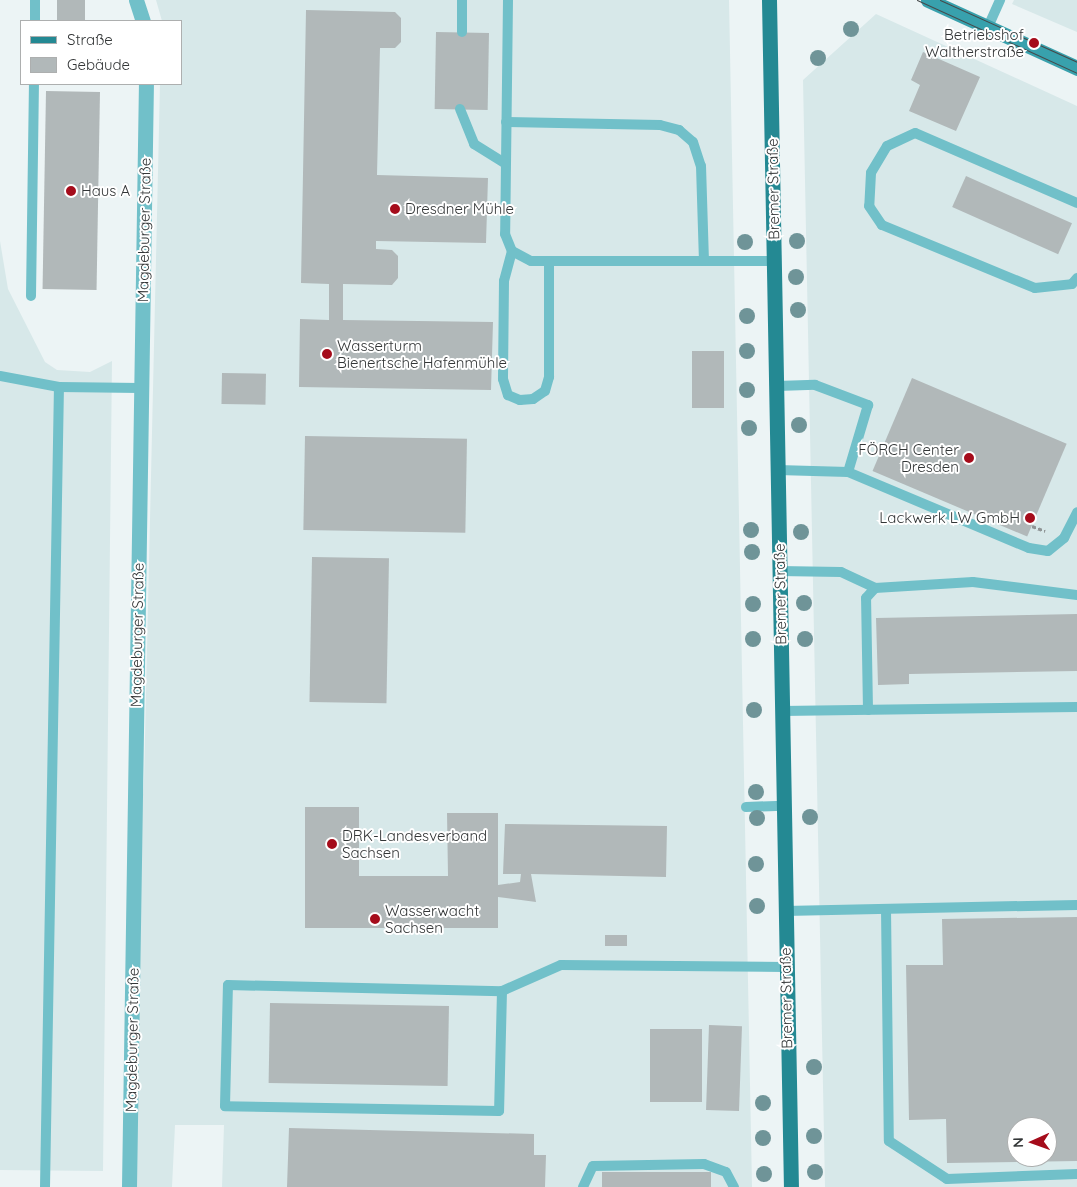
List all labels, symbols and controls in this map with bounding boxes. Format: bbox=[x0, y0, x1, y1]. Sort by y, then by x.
legend bbox=[20, 20, 182, 85]
place label: Betriebshof Waltherstraße bbox=[925, 25, 1024, 60]
text: Straße bbox=[67, 30, 113, 49]
marker: Betriebshof Waltherstraße bbox=[1028, 37, 1040, 49]
text: Gebäude bbox=[67, 55, 130, 74]
street label: Bremer Straße bbox=[763, 138, 783, 240]
street label: Magdeburger Straße bbox=[134, 158, 154, 302]
place label: Haus A bbox=[81, 182, 130, 200]
marker: Haus A bbox=[65, 185, 77, 197]
place label: Dresdner Mühle bbox=[405, 200, 514, 218]
marker: Dresdner Mühle bbox=[389, 203, 401, 215]
place label: Wasserturm Bienertsche Hafenmühle bbox=[337, 336, 507, 371]
marker: Wasserturm Bienertsche Hafenmühle bbox=[321, 348, 333, 360]
place label: FÖRCH Center Dresden bbox=[858, 440, 959, 475]
marker: FÖRCH Center Dresden bbox=[963, 452, 975, 464]
place label: Lackwerk LW GmbH bbox=[879, 509, 1020, 527]
marker: Lackwerk LW GmbH bbox=[1024, 512, 1036, 524]
street label: Bremer Straße bbox=[770, 543, 790, 645]
street label: Magdeburger Straße bbox=[127, 563, 147, 707]
place label: DRK-Landesverband Sachsen bbox=[342, 826, 487, 861]
marker: DRK-Landesverband Sachsen bbox=[326, 838, 338, 850]
place label: Wasserwacht Sachsen bbox=[385, 901, 479, 936]
marker: Wasserwacht Sachsen bbox=[369, 913, 381, 925]
street label: Bremer Straße bbox=[776, 947, 796, 1049]
street label: Magdeburger Straße bbox=[122, 968, 142, 1112]
north arrow bbox=[1007, 1117, 1057, 1167]
text: N bbox=[1009, 1137, 1027, 1148]

